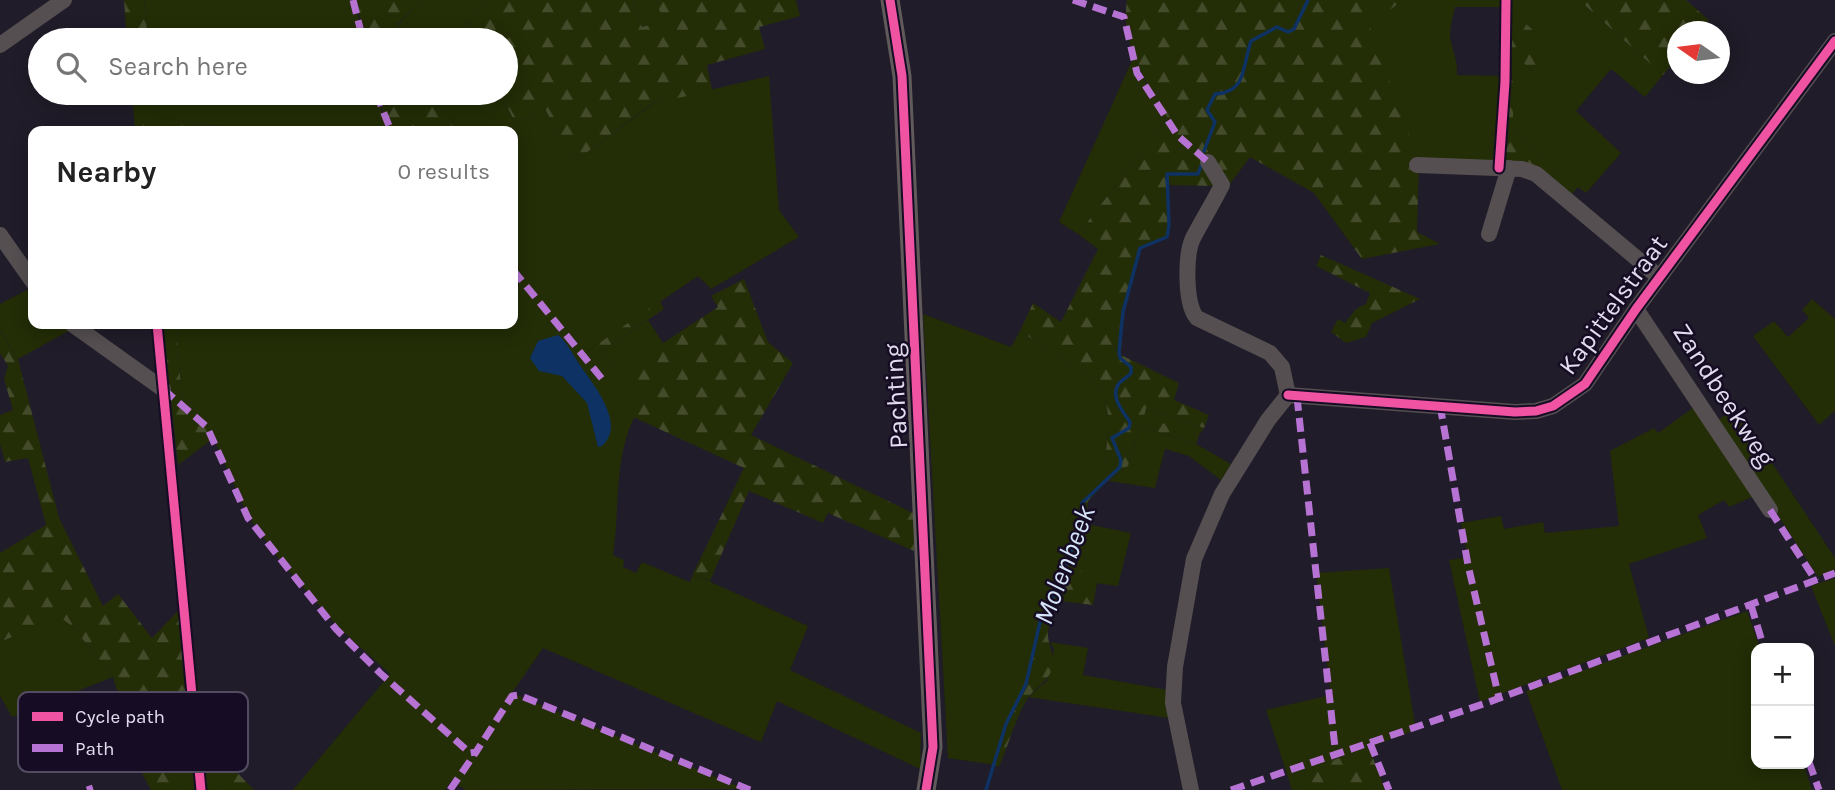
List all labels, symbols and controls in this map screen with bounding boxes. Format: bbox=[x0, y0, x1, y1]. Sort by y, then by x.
north arrow bbox=[1667, 21, 1730, 84]
search box bbox=[28, 28, 518, 105]
icon: search bbox=[52, 48, 90, 86]
text: Search here bbox=[108, 51, 248, 82]
text: Nearby bbox=[56, 154, 156, 190]
text: 0 results bbox=[398, 158, 490, 185]
street label: Kapittelstraat bbox=[1552, 229, 1674, 381]
street label: Zandbeekweg bbox=[1666, 318, 1782, 473]
street label: Pachting bbox=[878, 342, 914, 450]
water label: Molenbeek bbox=[1026, 500, 1102, 629]
map controls bbox=[1751, 643, 1814, 769]
button: + bbox=[1751, 643, 1814, 706]
legend bbox=[18, 692, 248, 772]
text: Cycle path bbox=[75, 706, 165, 728]
button: − bbox=[1751, 706, 1814, 769]
text: Path bbox=[75, 738, 115, 760]

